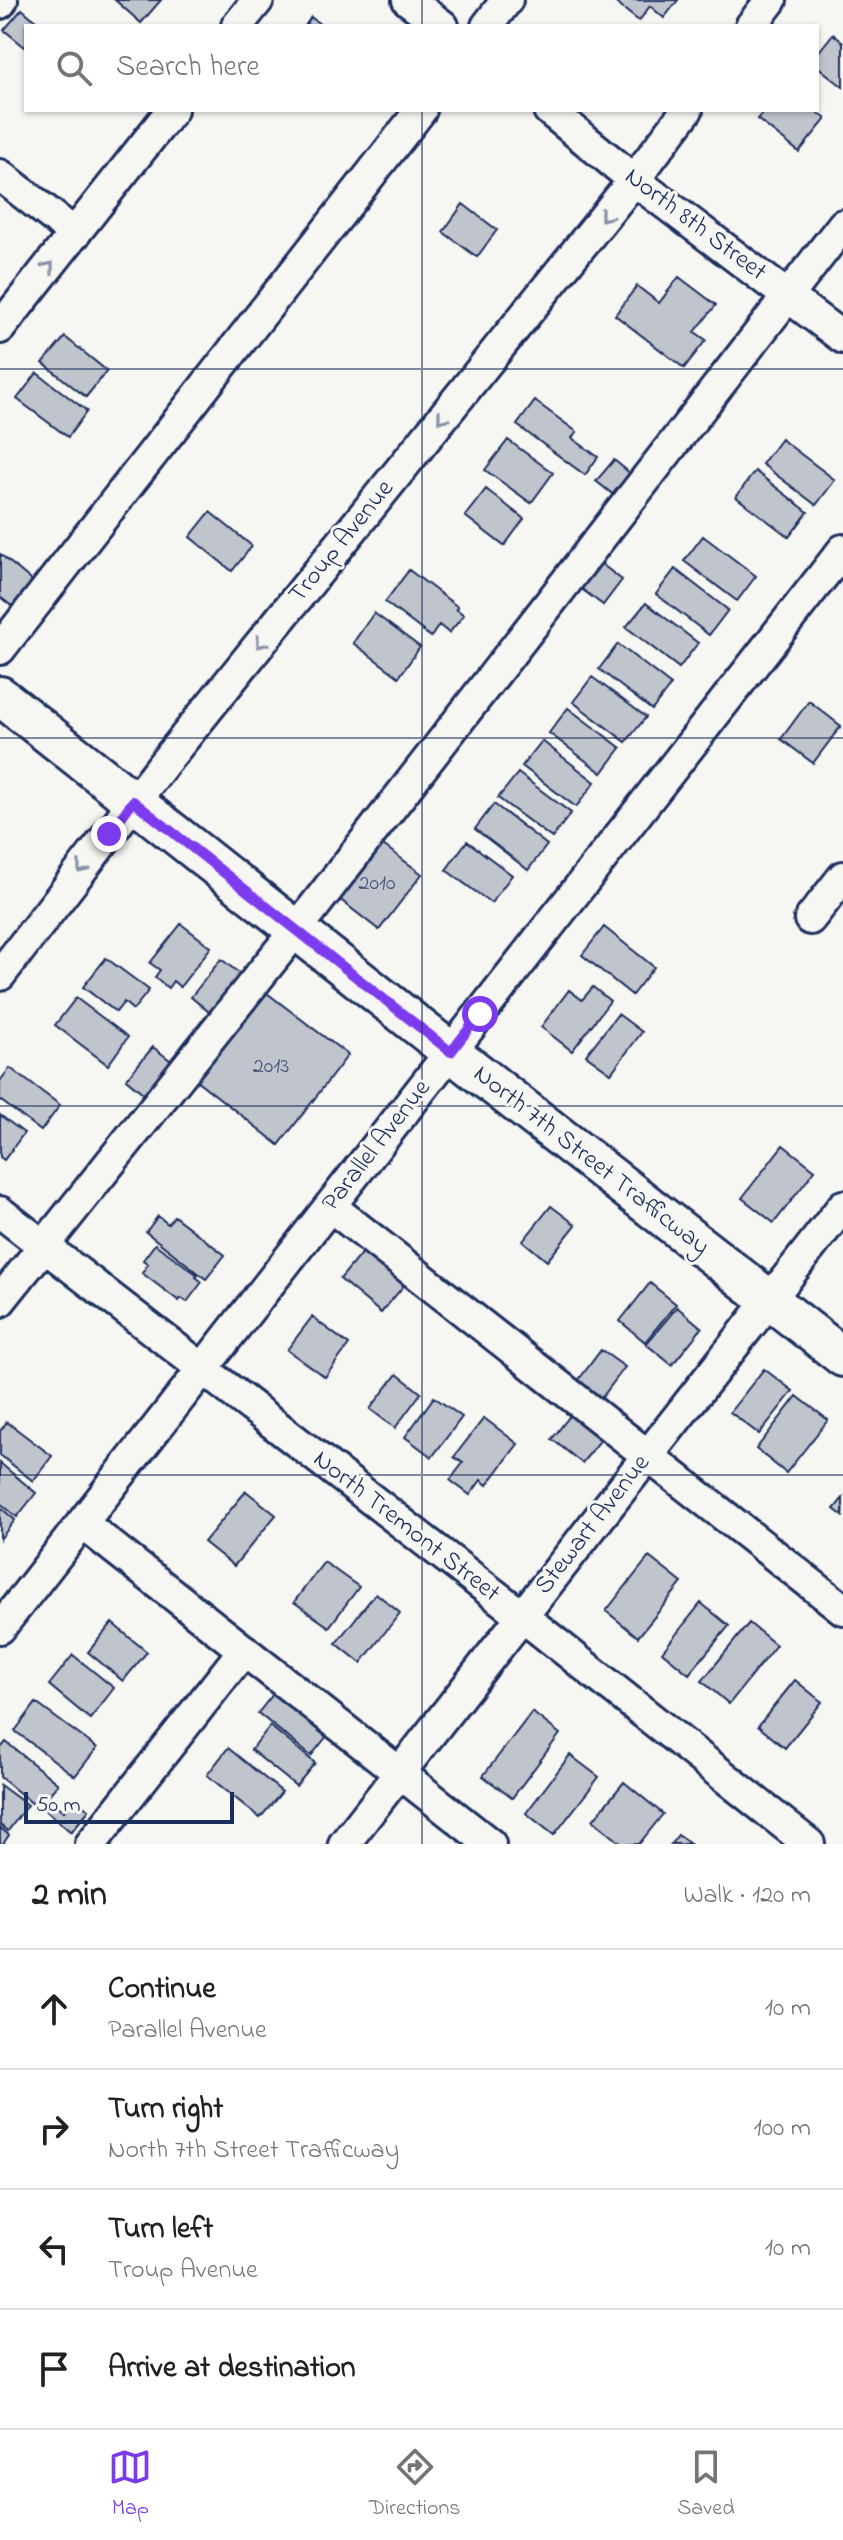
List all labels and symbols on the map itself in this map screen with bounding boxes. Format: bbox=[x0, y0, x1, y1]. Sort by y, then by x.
street label: North 8th Street bbox=[616, 159, 774, 291]
one-way arrow bbox=[600, 207, 615, 221]
one-way arrow bbox=[39, 261, 53, 276]
one-way arrow bbox=[437, 409, 451, 424]
street label: Troup Avenue bbox=[280, 472, 404, 612]
one-way arrow bbox=[256, 633, 271, 648]
route end bbox=[91, 816, 127, 852]
one-way arrow bbox=[78, 859, 92, 874]
house number: 2010 bbox=[359, 868, 395, 900]
route start bbox=[462, 996, 498, 1032]
house number: 2013 bbox=[253, 1051, 289, 1083]
street label: North 7th Street Trafficway bbox=[465, 1056, 717, 1266]
street label: Parallel Avenue bbox=[313, 1072, 441, 1220]
street label: North Tremont Street bbox=[304, 1442, 508, 1613]
street label: Stewart Avenue bbox=[526, 1446, 660, 1603]
scale bar bbox=[24, 1788, 234, 1824]

